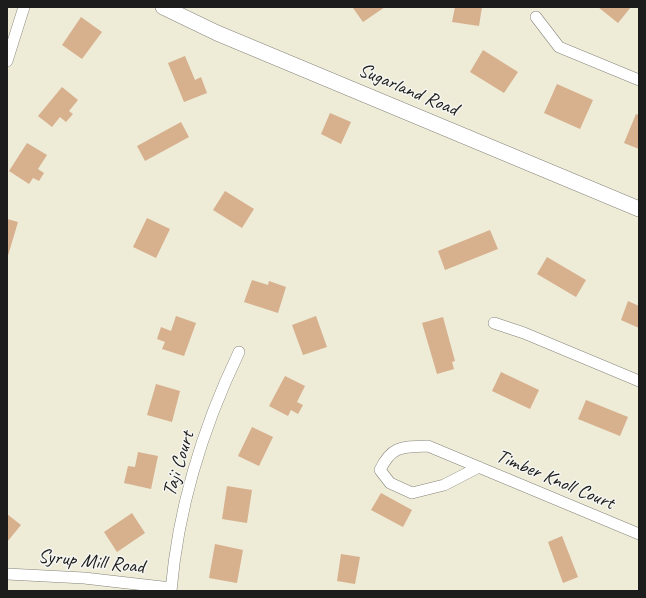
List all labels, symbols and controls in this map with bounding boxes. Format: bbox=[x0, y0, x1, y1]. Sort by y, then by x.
street label: Sugarland Road bbox=[355, 58, 461, 122]
street label: Taji Court bbox=[158, 429, 200, 499]
street label: Timber Knoll Court bbox=[492, 444, 618, 516]
street label: Syrup Mill Road bbox=[37, 544, 145, 580]

